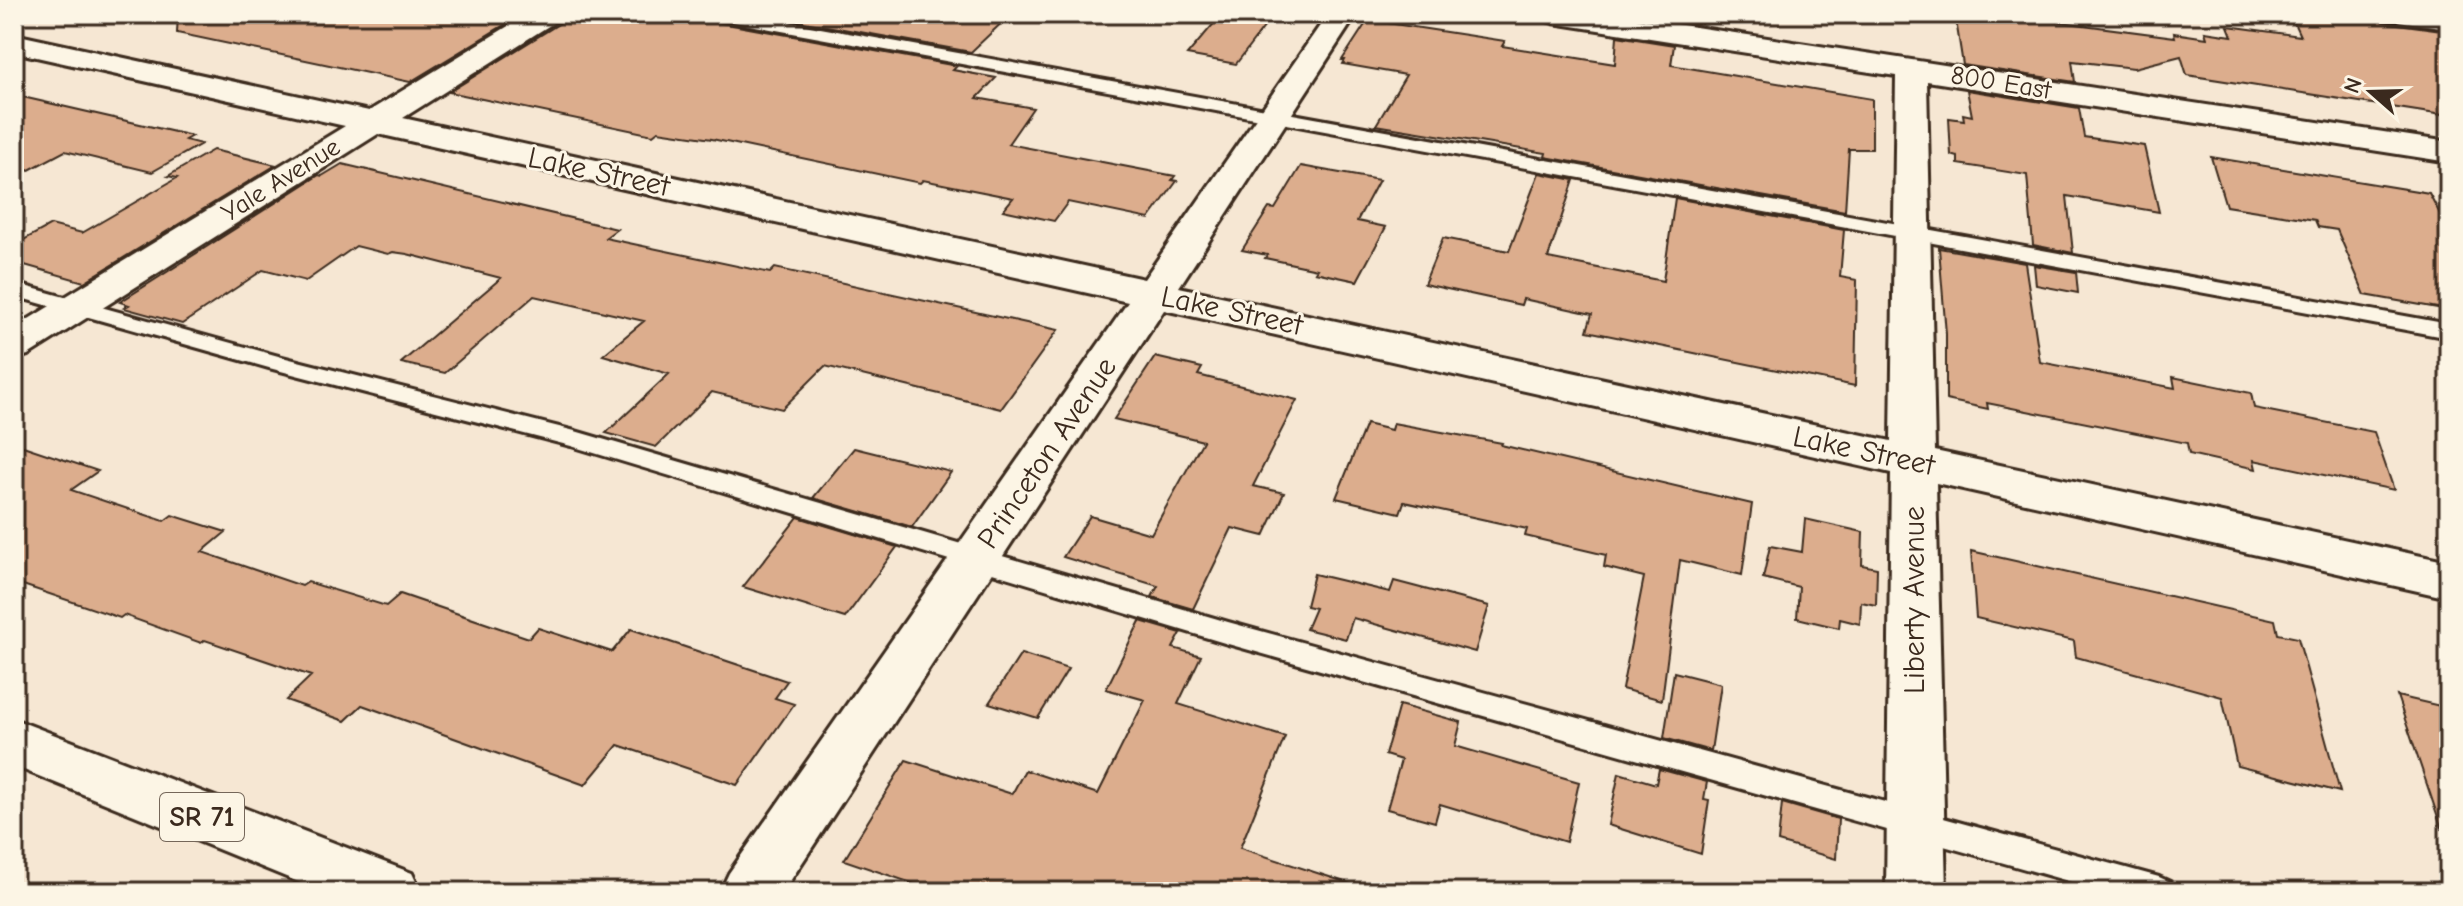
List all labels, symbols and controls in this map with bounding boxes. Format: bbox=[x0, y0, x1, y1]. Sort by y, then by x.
north arrow bbox=[2331, 52, 2411, 132]
street label: 800 East bbox=[1949, 60, 2055, 106]
text: N bbox=[2338, 74, 2368, 97]
street label: Yale Avenue bbox=[216, 132, 346, 228]
street label: Lake Street bbox=[525, 140, 674, 204]
street label: Lake Street bbox=[1158, 279, 1307, 343]
street label: Princeton Avenue bbox=[970, 351, 1124, 555]
street label: Lake Street bbox=[1790, 419, 1939, 483]
street label: Liberty Avenue bbox=[1897, 506, 1932, 694]
road number: SR 71 bbox=[160, 793, 244, 841]

